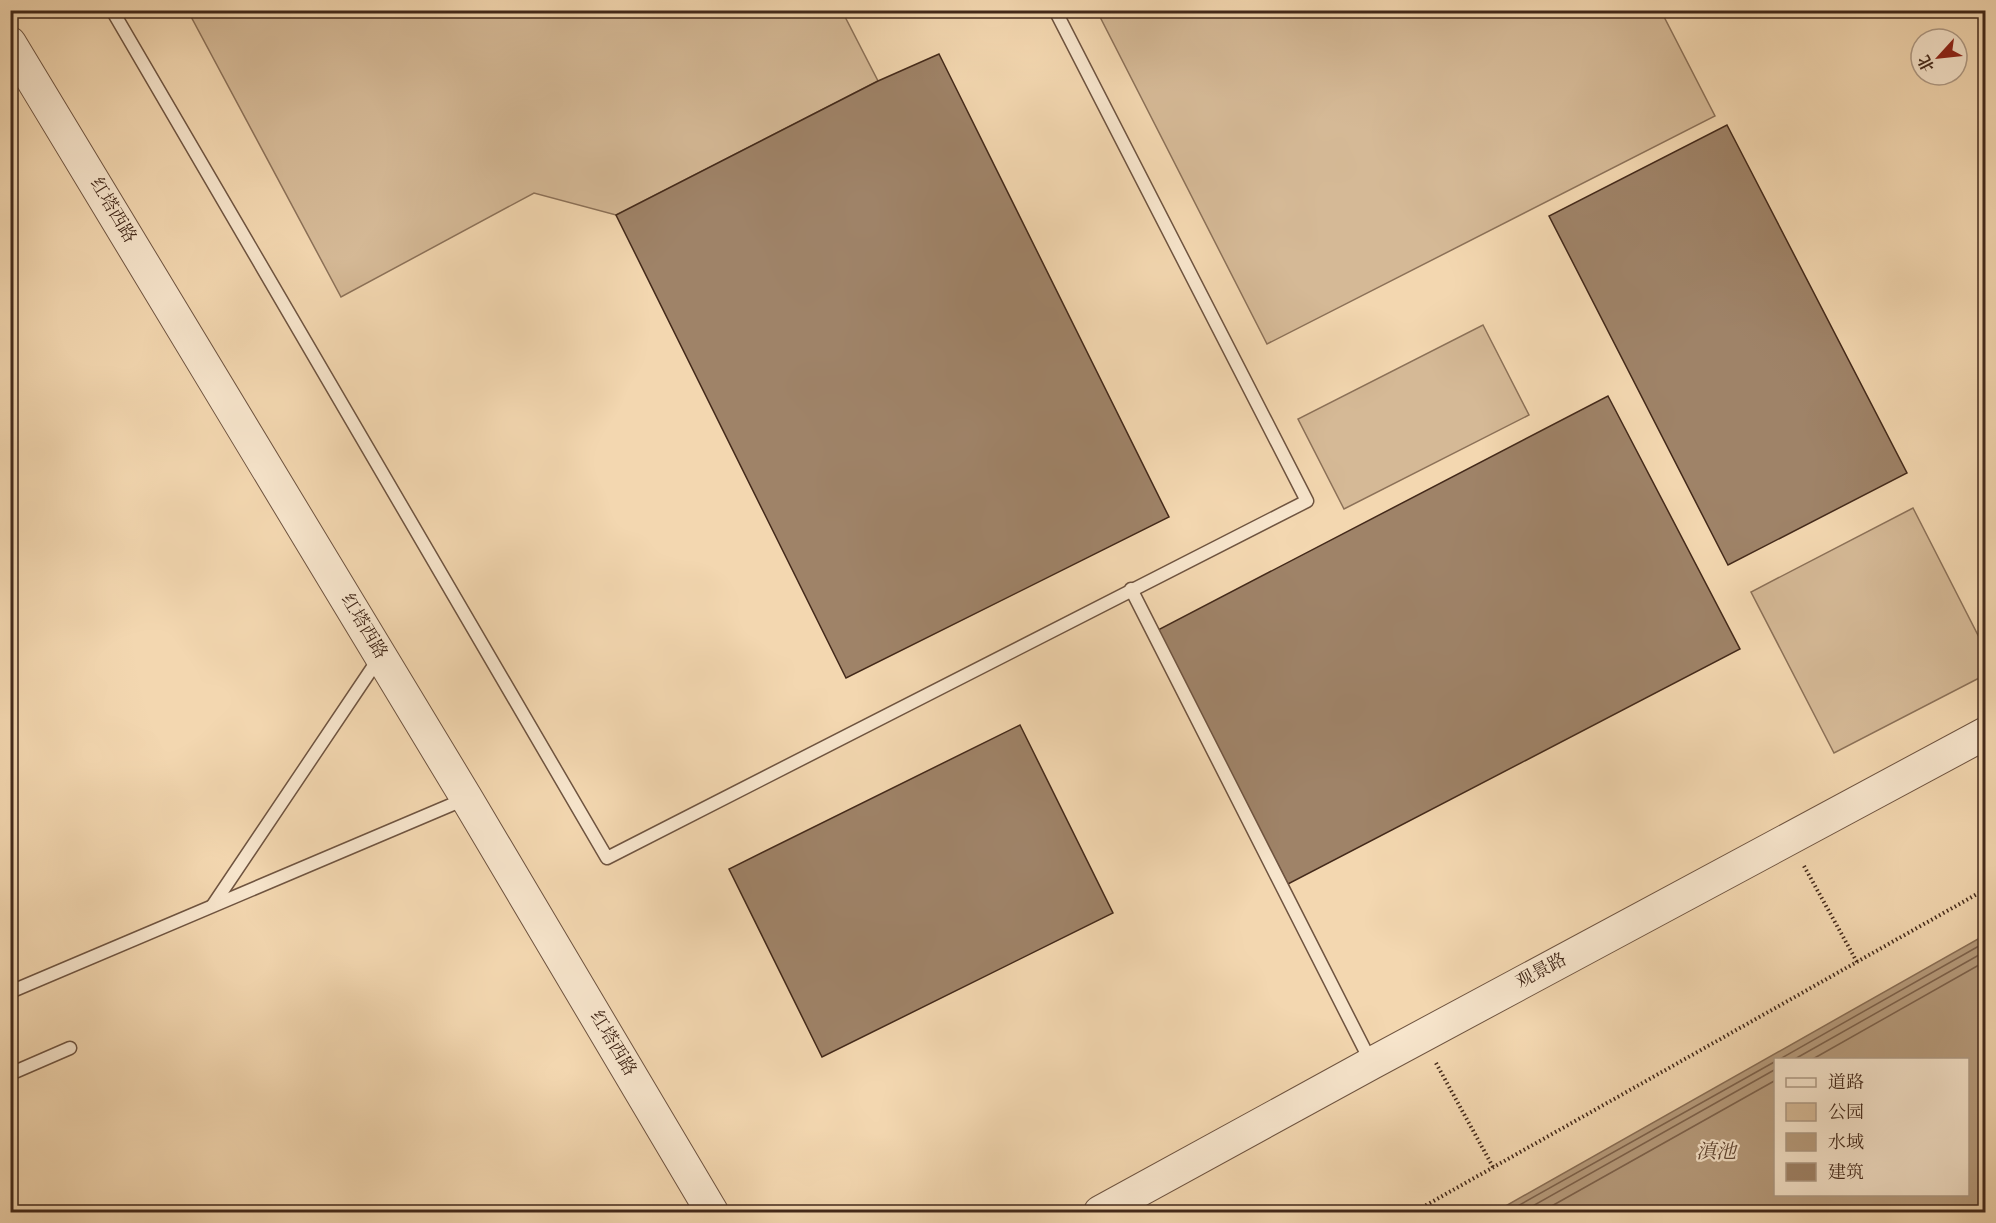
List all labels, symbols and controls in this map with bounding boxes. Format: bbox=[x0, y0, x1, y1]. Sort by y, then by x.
north arrow bbox=[1909, 27, 1969, 87]
text: 北 bbox=[1914, 50, 1942, 75]
street label: 红塔西路 bbox=[82, 173, 142, 249]
street label: 红塔西路 bbox=[333, 589, 393, 665]
street label: 观景路 bbox=[1512, 948, 1572, 996]
street label: 红塔西路 bbox=[582, 1006, 642, 1082]
legend bbox=[1774, 1058, 1969, 1196]
text: 道路 bbox=[1828, 1071, 1864, 1097]
text: 公园 bbox=[1828, 1101, 1864, 1127]
text: 水域 bbox=[1828, 1131, 1864, 1157]
water label: 滇池 bbox=[1696, 1139, 1738, 1168]
text: 建筑 bbox=[1828, 1161, 1864, 1187]

